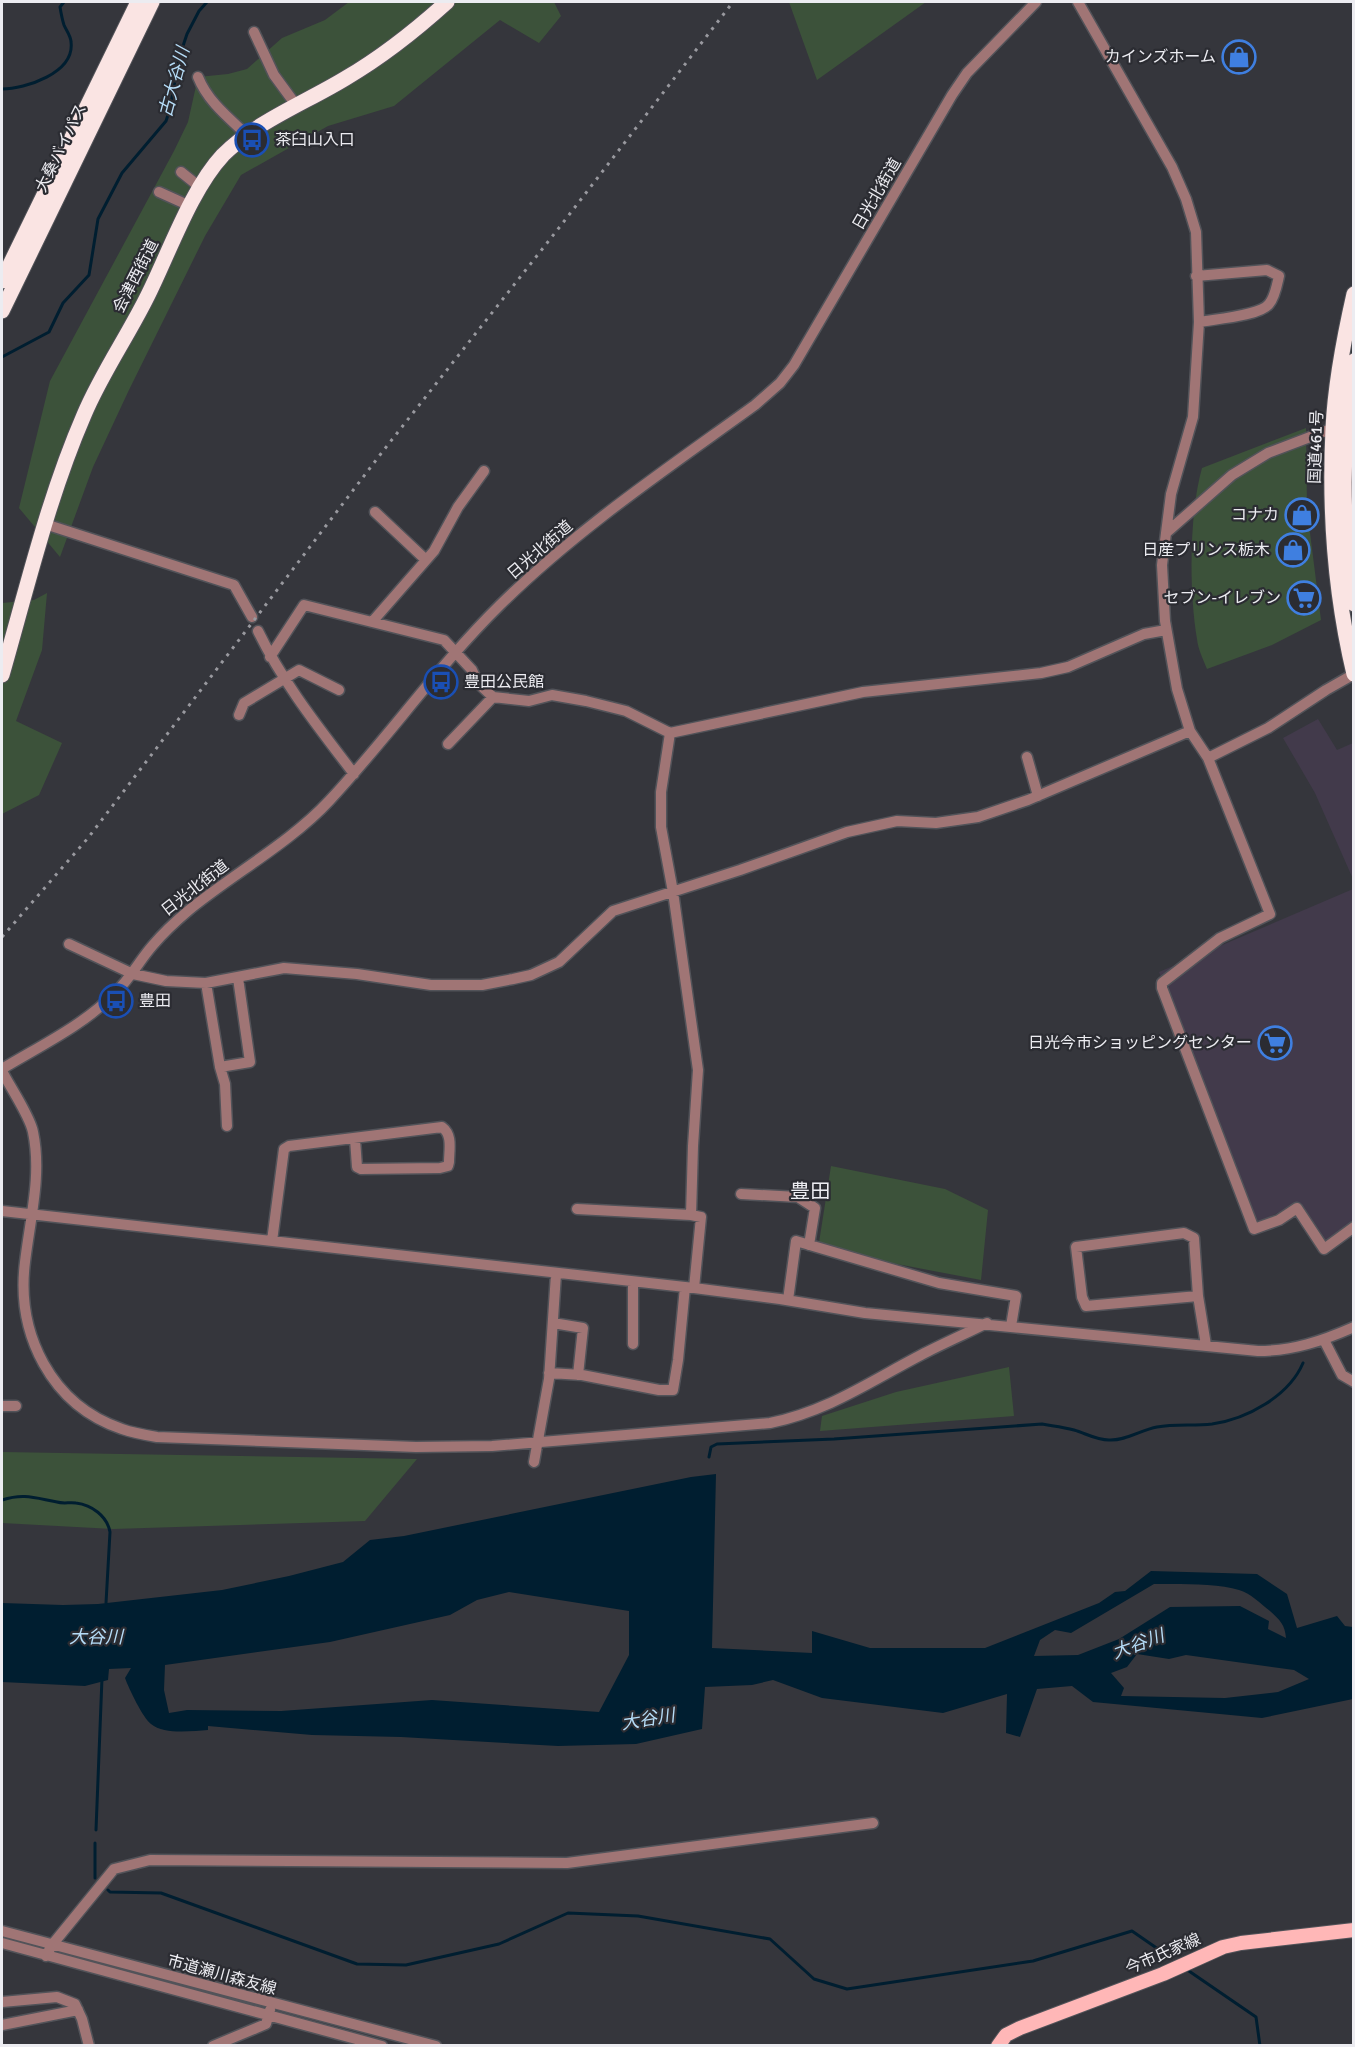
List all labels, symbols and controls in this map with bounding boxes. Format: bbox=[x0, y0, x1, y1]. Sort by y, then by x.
shop icon: カインズホーム bbox=[1221, 39, 1257, 75]
water label: 古大谷川 bbox=[154, 42, 194, 120]
place label: カインズホーム bbox=[1105, 47, 1216, 67]
street label: 大桑バイパス bbox=[31, 101, 91, 195]
bus stop icon: 茶臼山入口 bbox=[234, 122, 270, 158]
place label: 茶臼山入口 bbox=[275, 130, 355, 150]
street label: 日光北街道 bbox=[848, 154, 906, 234]
street label: 会津西街道 bbox=[109, 236, 163, 316]
street label: 国道461号 bbox=[1305, 410, 1327, 484]
shop icon: コナカ bbox=[1284, 497, 1320, 533]
place label: コナカ bbox=[1231, 505, 1279, 525]
street label: 日光北街道 bbox=[503, 516, 577, 584]
shop icon: 日産プリンス栃木 bbox=[1275, 532, 1311, 568]
place label: 日産プリンス栃木 bbox=[1142, 540, 1270, 560]
supermarket icon: セブン-イレブン bbox=[1286, 580, 1322, 616]
place label: セブン-イレブン bbox=[1163, 588, 1281, 608]
bus stop icon: 豊田公民館 bbox=[423, 664, 459, 700]
place label: 豊田公民館 bbox=[464, 672, 544, 692]
street label: 日光北街道 bbox=[157, 855, 233, 921]
bus stop icon: 豊田 bbox=[98, 983, 134, 1019]
place label: 豊田 bbox=[139, 991, 171, 1011]
supermarket icon: 日光今市ショッピングセンター bbox=[1257, 1025, 1293, 1061]
place label: 日光今市ショッピングセンター bbox=[1028, 1033, 1252, 1053]
district label: 豊田 bbox=[790, 1179, 830, 1204]
water label: 大谷川 bbox=[1109, 1624, 1169, 1664]
water label: 大谷川 bbox=[69, 1626, 125, 1648]
water label: 大谷川 bbox=[620, 1704, 678, 1734]
street label: 今市氏家線 bbox=[1122, 1929, 1204, 1979]
street label: 市道瀬川森友線 bbox=[165, 1951, 279, 1999]

